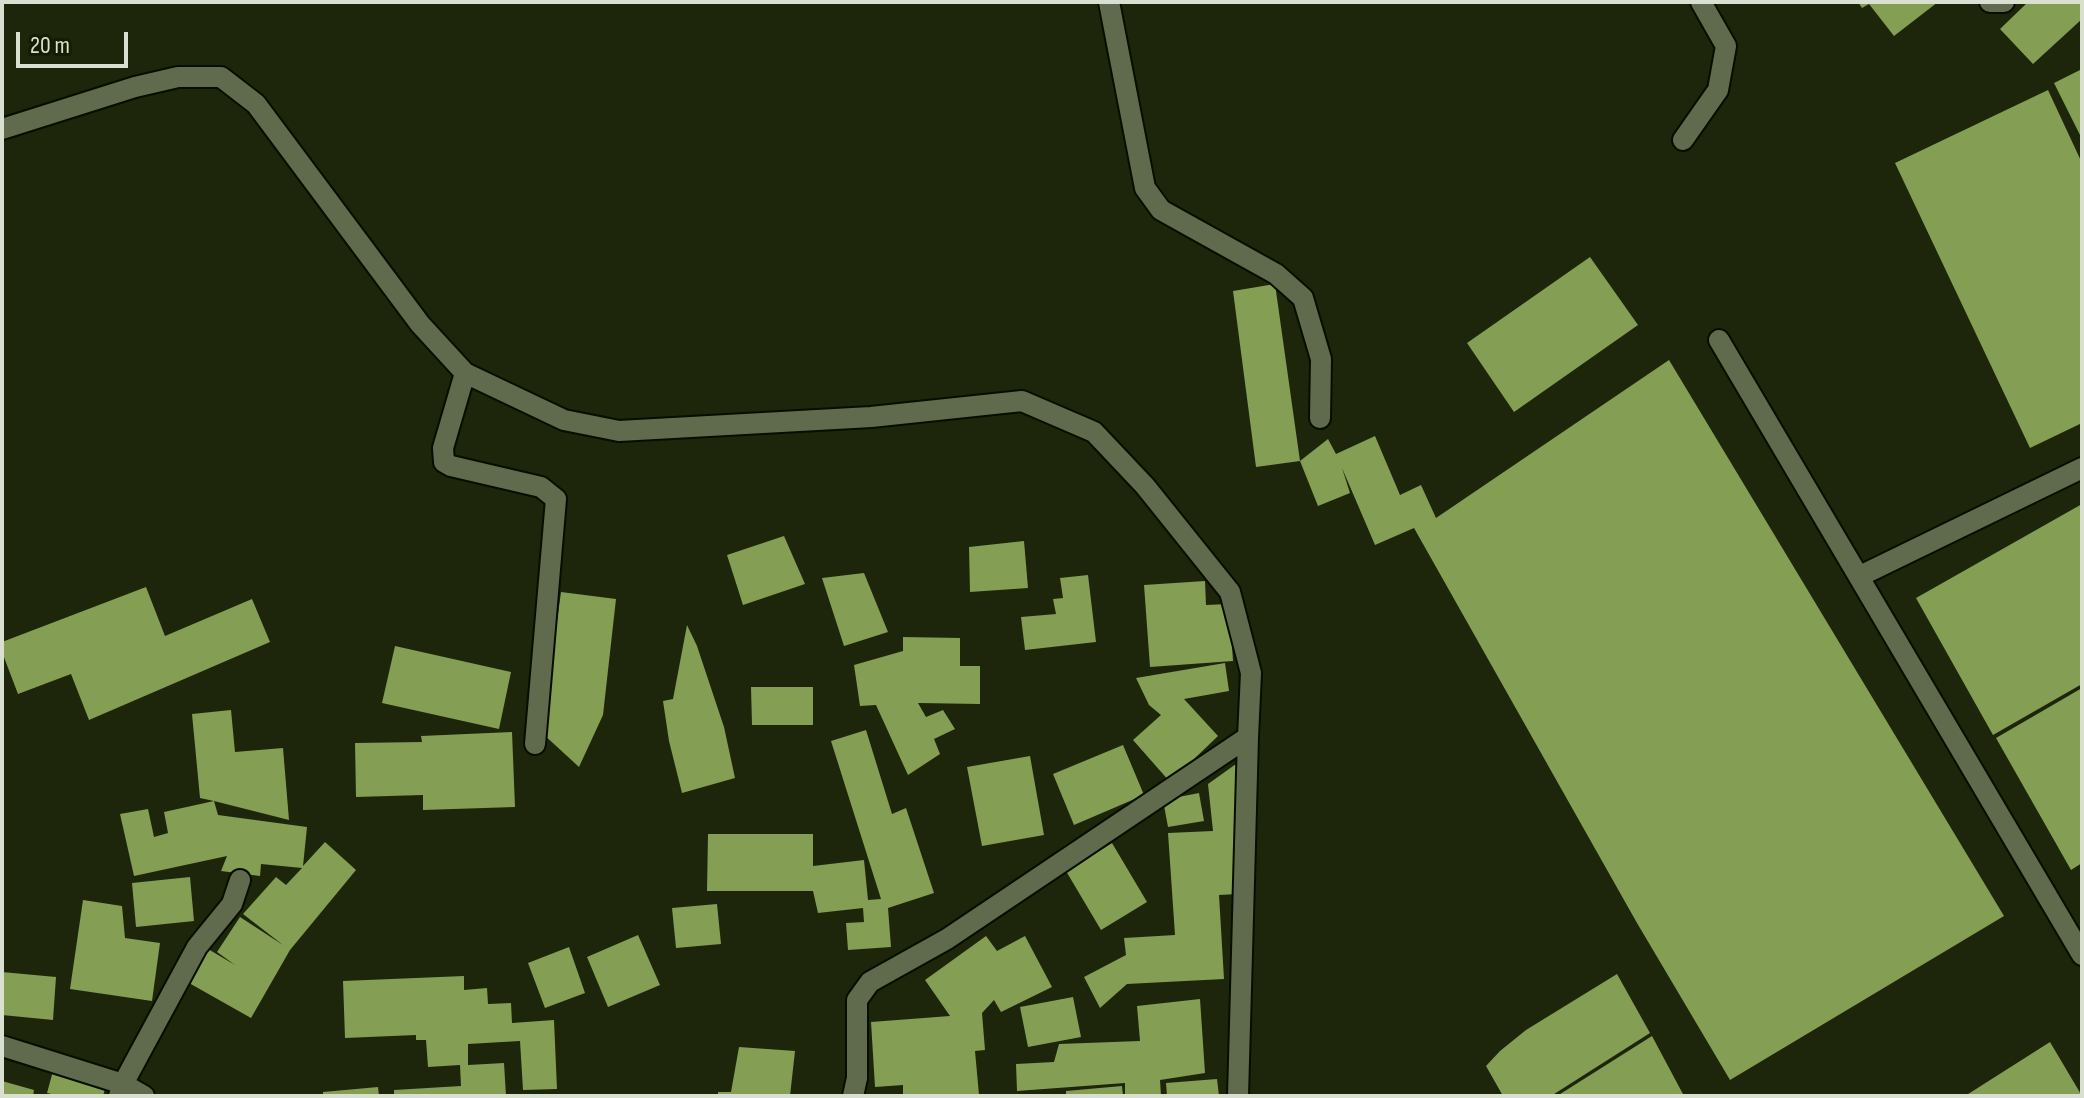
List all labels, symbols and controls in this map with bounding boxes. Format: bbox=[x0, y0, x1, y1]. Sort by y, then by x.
scale bar bbox=[20, 16, 132, 66]
text: 20 m bbox=[30, 31, 70, 60]

